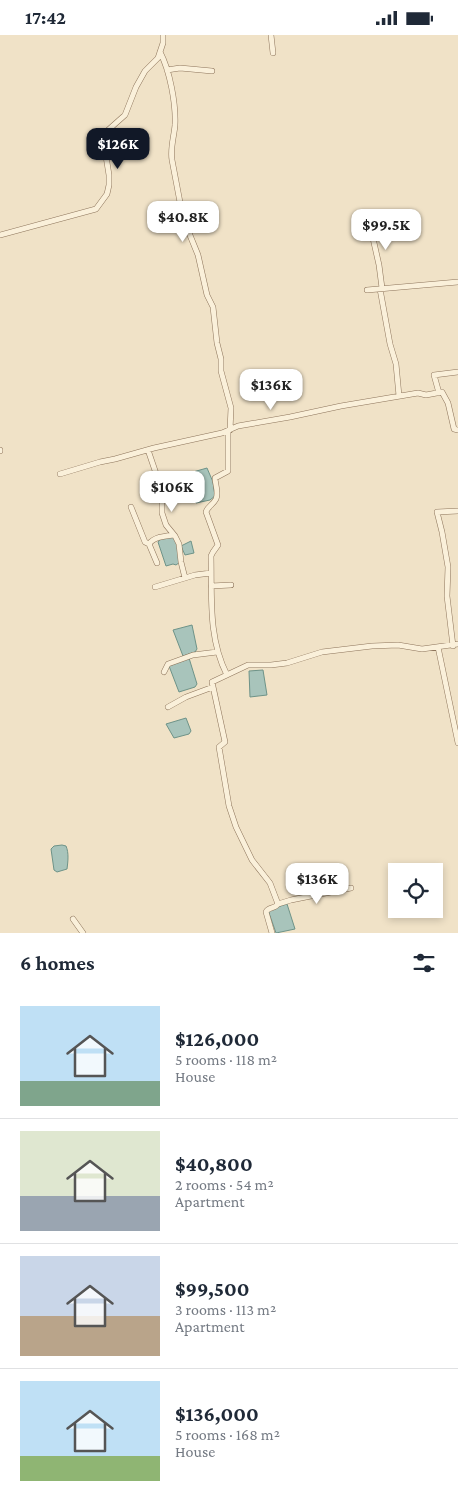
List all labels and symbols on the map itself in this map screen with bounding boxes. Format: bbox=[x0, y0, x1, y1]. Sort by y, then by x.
pin: $126K bbox=[83, 127, 153, 170]
pin: $40.8K bbox=[142, 201, 224, 243]
pin: $99.5K bbox=[345, 209, 427, 251]
pin: $136K bbox=[236, 369, 306, 411]
pin: $106K bbox=[137, 471, 207, 513]
pin: $136K bbox=[282, 863, 352, 905]

